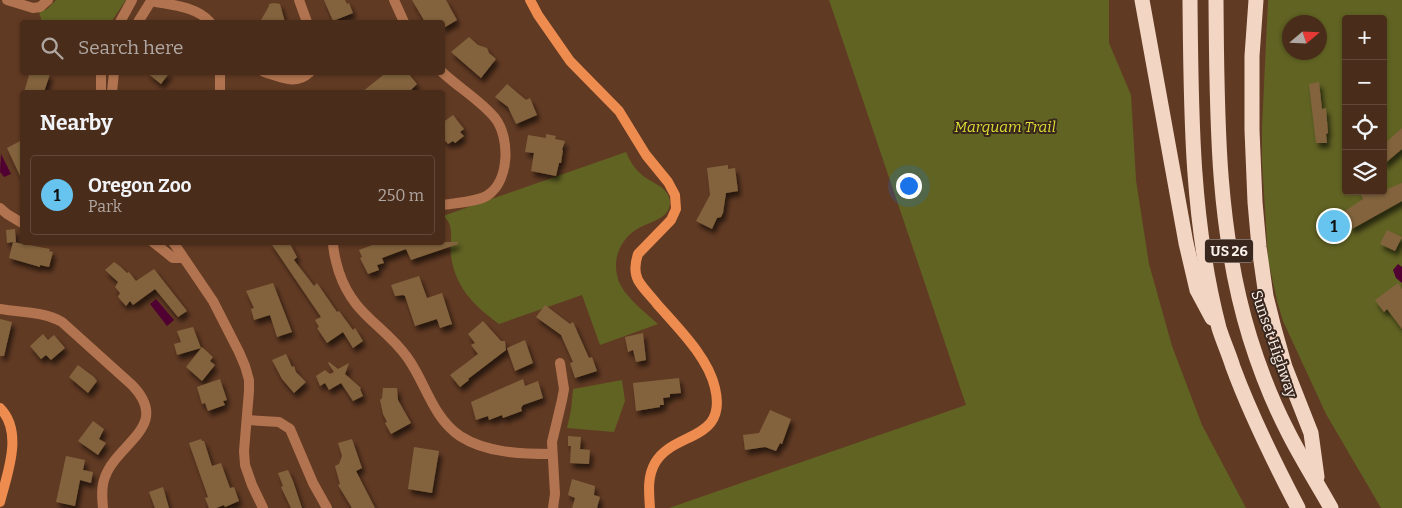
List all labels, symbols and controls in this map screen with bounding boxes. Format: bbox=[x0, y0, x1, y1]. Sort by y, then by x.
north arrow bbox=[1282, 15, 1327, 60]
map controls bbox=[1342, 15, 1387, 195]
button: + bbox=[1342, 15, 1387, 60]
search box bbox=[20, 20, 445, 75]
icon: search bbox=[38, 34, 66, 62]
text: Search here bbox=[78, 36, 183, 59]
button: − bbox=[1342, 60, 1387, 105]
button: locate bbox=[1342, 105, 1387, 150]
text: Nearby bbox=[40, 110, 113, 136]
park label: Marquam Trail bbox=[954, 118, 1056, 136]
button: layers bbox=[1342, 150, 1387, 195]
your location bbox=[896, 173, 922, 199]
text: Oregon Zoo bbox=[88, 174, 192, 197]
text: 1 bbox=[54, 186, 60, 205]
text: 250 m bbox=[378, 186, 424, 205]
text: Park bbox=[88, 197, 122, 216]
pin: 1 bbox=[1318, 207, 1350, 245]
road number: US 26 bbox=[1205, 240, 1253, 262]
street label: Sunset Highway bbox=[1247, 288, 1301, 400]

